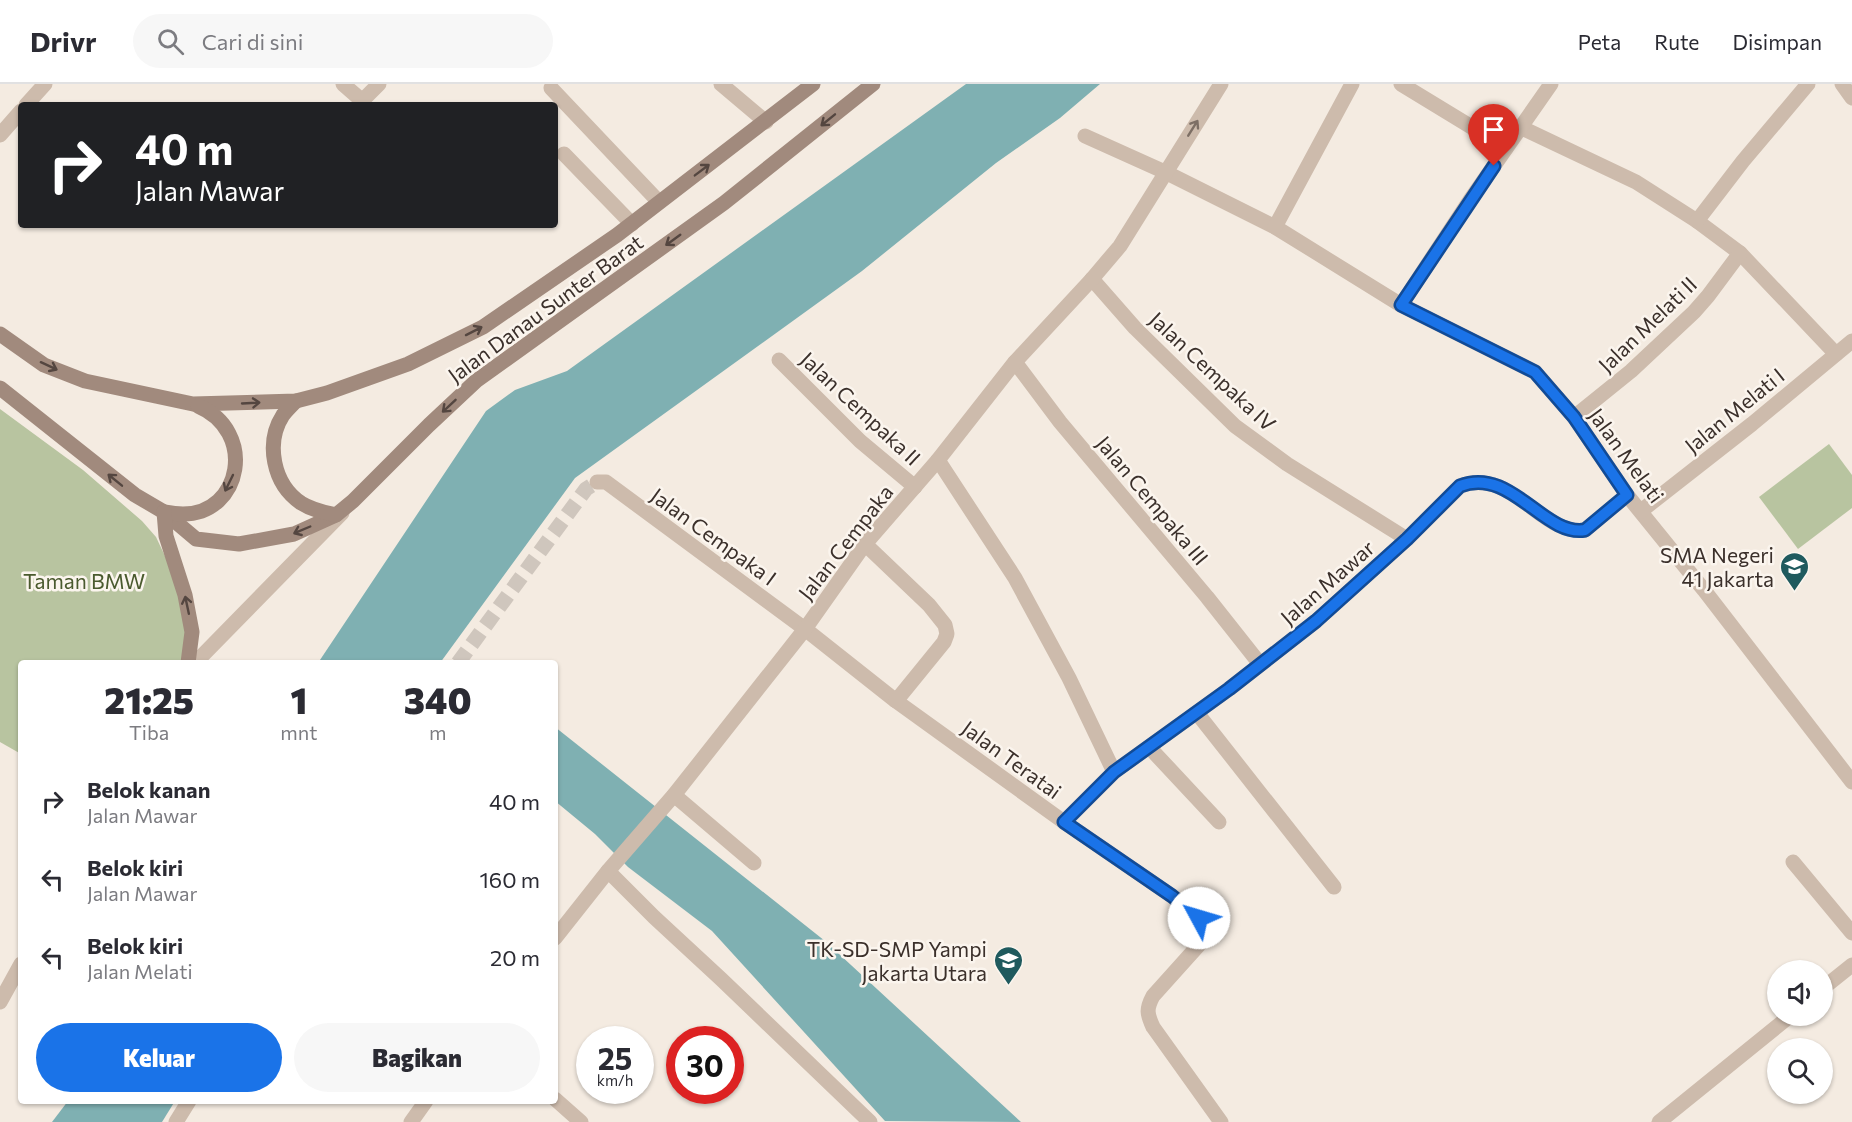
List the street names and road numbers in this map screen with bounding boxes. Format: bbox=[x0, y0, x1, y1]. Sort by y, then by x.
street label: Jalan Danau Sunter Barat bbox=[443, 229, 647, 387]
street label: Jalan Melati II bbox=[1593, 271, 1701, 377]
street label: Jalan Cempaka IV bbox=[1145, 306, 1281, 436]
street label: Jalan Cempaka II bbox=[796, 346, 926, 470]
street label: Jalan Melati I bbox=[1679, 362, 1789, 458]
street label: Jalan Melati bbox=[1584, 403, 1670, 507]
street label: Jalan Cempaka III bbox=[1092, 430, 1214, 570]
street label: Jalan Cempaka bbox=[792, 480, 898, 604]
street label: Jalan Cempaka I bbox=[646, 482, 782, 590]
street label: Jalan Mawar bbox=[1275, 534, 1379, 630]
street label: Jalan Teratai bbox=[958, 715, 1066, 803]

